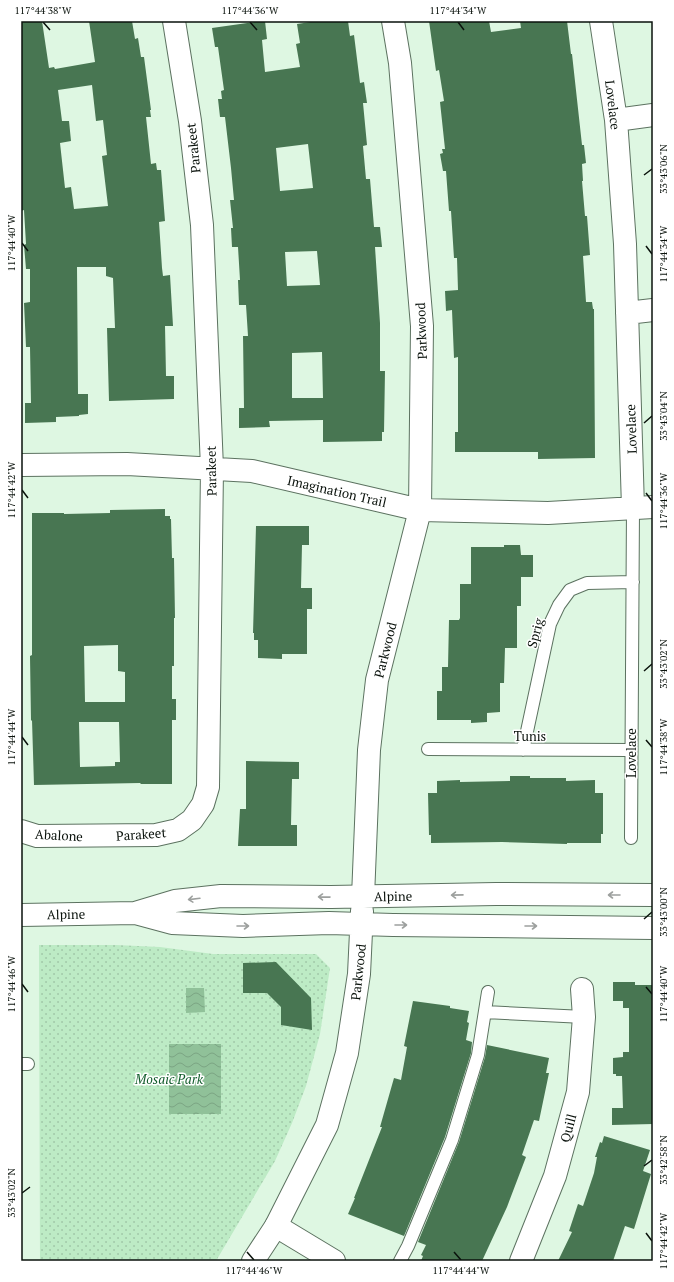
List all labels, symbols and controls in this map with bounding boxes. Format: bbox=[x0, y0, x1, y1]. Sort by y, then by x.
text: 117°44'38"W bbox=[15, 4, 72, 17]
text: 117°44'36"W bbox=[222, 4, 279, 17]
text: 117°44'34"W bbox=[430, 4, 487, 17]
street label: Lovelace bbox=[601, 79, 625, 131]
street label: Parakeet bbox=[181, 122, 205, 174]
text: 33°43'06"N bbox=[657, 144, 670, 194]
text: 117°44'40"W bbox=[5, 214, 18, 271]
text: 117°44'34"W bbox=[657, 225, 670, 282]
street label: Parkwood bbox=[411, 302, 431, 360]
text: 33°43'04"N bbox=[657, 391, 670, 441]
street label: Lovelace bbox=[621, 404, 641, 454]
street label: Parakeet bbox=[202, 446, 220, 496]
text: 117°44'42"W bbox=[5, 461, 18, 518]
street label: Imagination Trail bbox=[286, 471, 388, 511]
text: 117°44'36"W bbox=[657, 472, 670, 529]
street label: Sprig bbox=[522, 616, 548, 650]
street label: Parkwood bbox=[369, 620, 401, 680]
text: 33°43'02"N bbox=[657, 639, 670, 689]
text: 117°44'44"W bbox=[5, 708, 18, 765]
text: 117°44'38"W bbox=[657, 718, 670, 775]
street label: Tunis bbox=[514, 727, 546, 745]
street label: Lovelace bbox=[622, 728, 640, 778]
street label: Parakeet bbox=[115, 823, 167, 845]
street label: Abalone bbox=[35, 825, 83, 845]
street label: Alpine bbox=[374, 887, 412, 905]
text: 33°43'00"N bbox=[657, 887, 670, 937]
one-way arrow bbox=[451, 891, 464, 899]
one-way arrow bbox=[608, 891, 621, 899]
one-way arrow bbox=[318, 893, 331, 901]
one-way arrow bbox=[188, 895, 201, 903]
street label: Alpine bbox=[47, 905, 85, 923]
one-way arrow bbox=[394, 921, 407, 929]
one-way arrow bbox=[236, 922, 249, 930]
one-way arrow bbox=[524, 923, 537, 930]
street label: Parkwood bbox=[346, 943, 370, 1001]
text: 117°44'46"W bbox=[5, 955, 18, 1012]
text: 117°44'40"W bbox=[657, 965, 670, 1022]
park label: Mosaic Park bbox=[134, 1070, 204, 1088]
street label: Quill bbox=[556, 1112, 580, 1144]
text: 33°42'58"N bbox=[657, 1135, 670, 1185]
text: 33°43'02"N bbox=[5, 1168, 18, 1218]
text: 117°44'42"W bbox=[657, 1212, 670, 1269]
text: 117°44'46"W bbox=[226, 1264, 283, 1277]
text: 117°44'44"W bbox=[433, 1264, 490, 1277]

